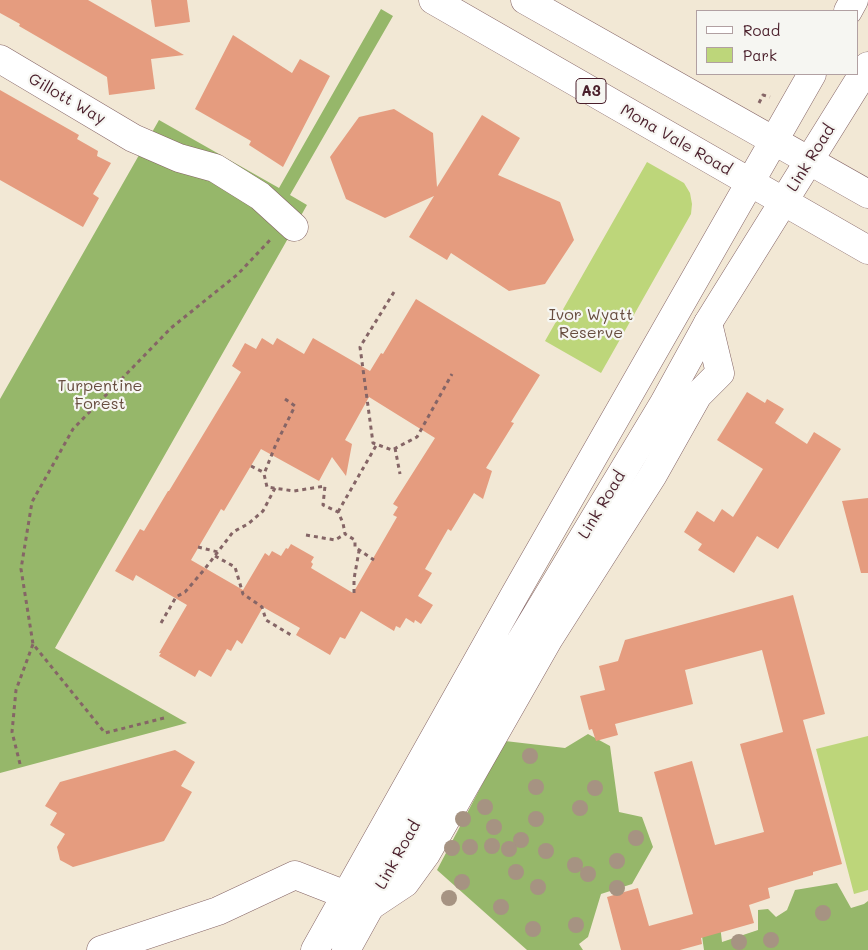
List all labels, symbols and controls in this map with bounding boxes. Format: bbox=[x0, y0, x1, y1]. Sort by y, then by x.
legend bbox=[696, 10, 858, 75]
text: Road bbox=[743, 20, 780, 40]
text: Park bbox=[743, 45, 777, 65]
street label: Gillott Way bbox=[25, 69, 109, 129]
road number: A3 bbox=[576, 78, 606, 104]
street label: Mona Vale Road bbox=[617, 100, 735, 180]
street label: Link Road bbox=[783, 121, 839, 195]
park label: Ivor Wyatt Reserve bbox=[549, 305, 633, 343]
park label: Turpentine Forest bbox=[57, 376, 143, 414]
street label: Link Road bbox=[574, 468, 630, 542]
street label: Link Road bbox=[371, 817, 425, 893]

